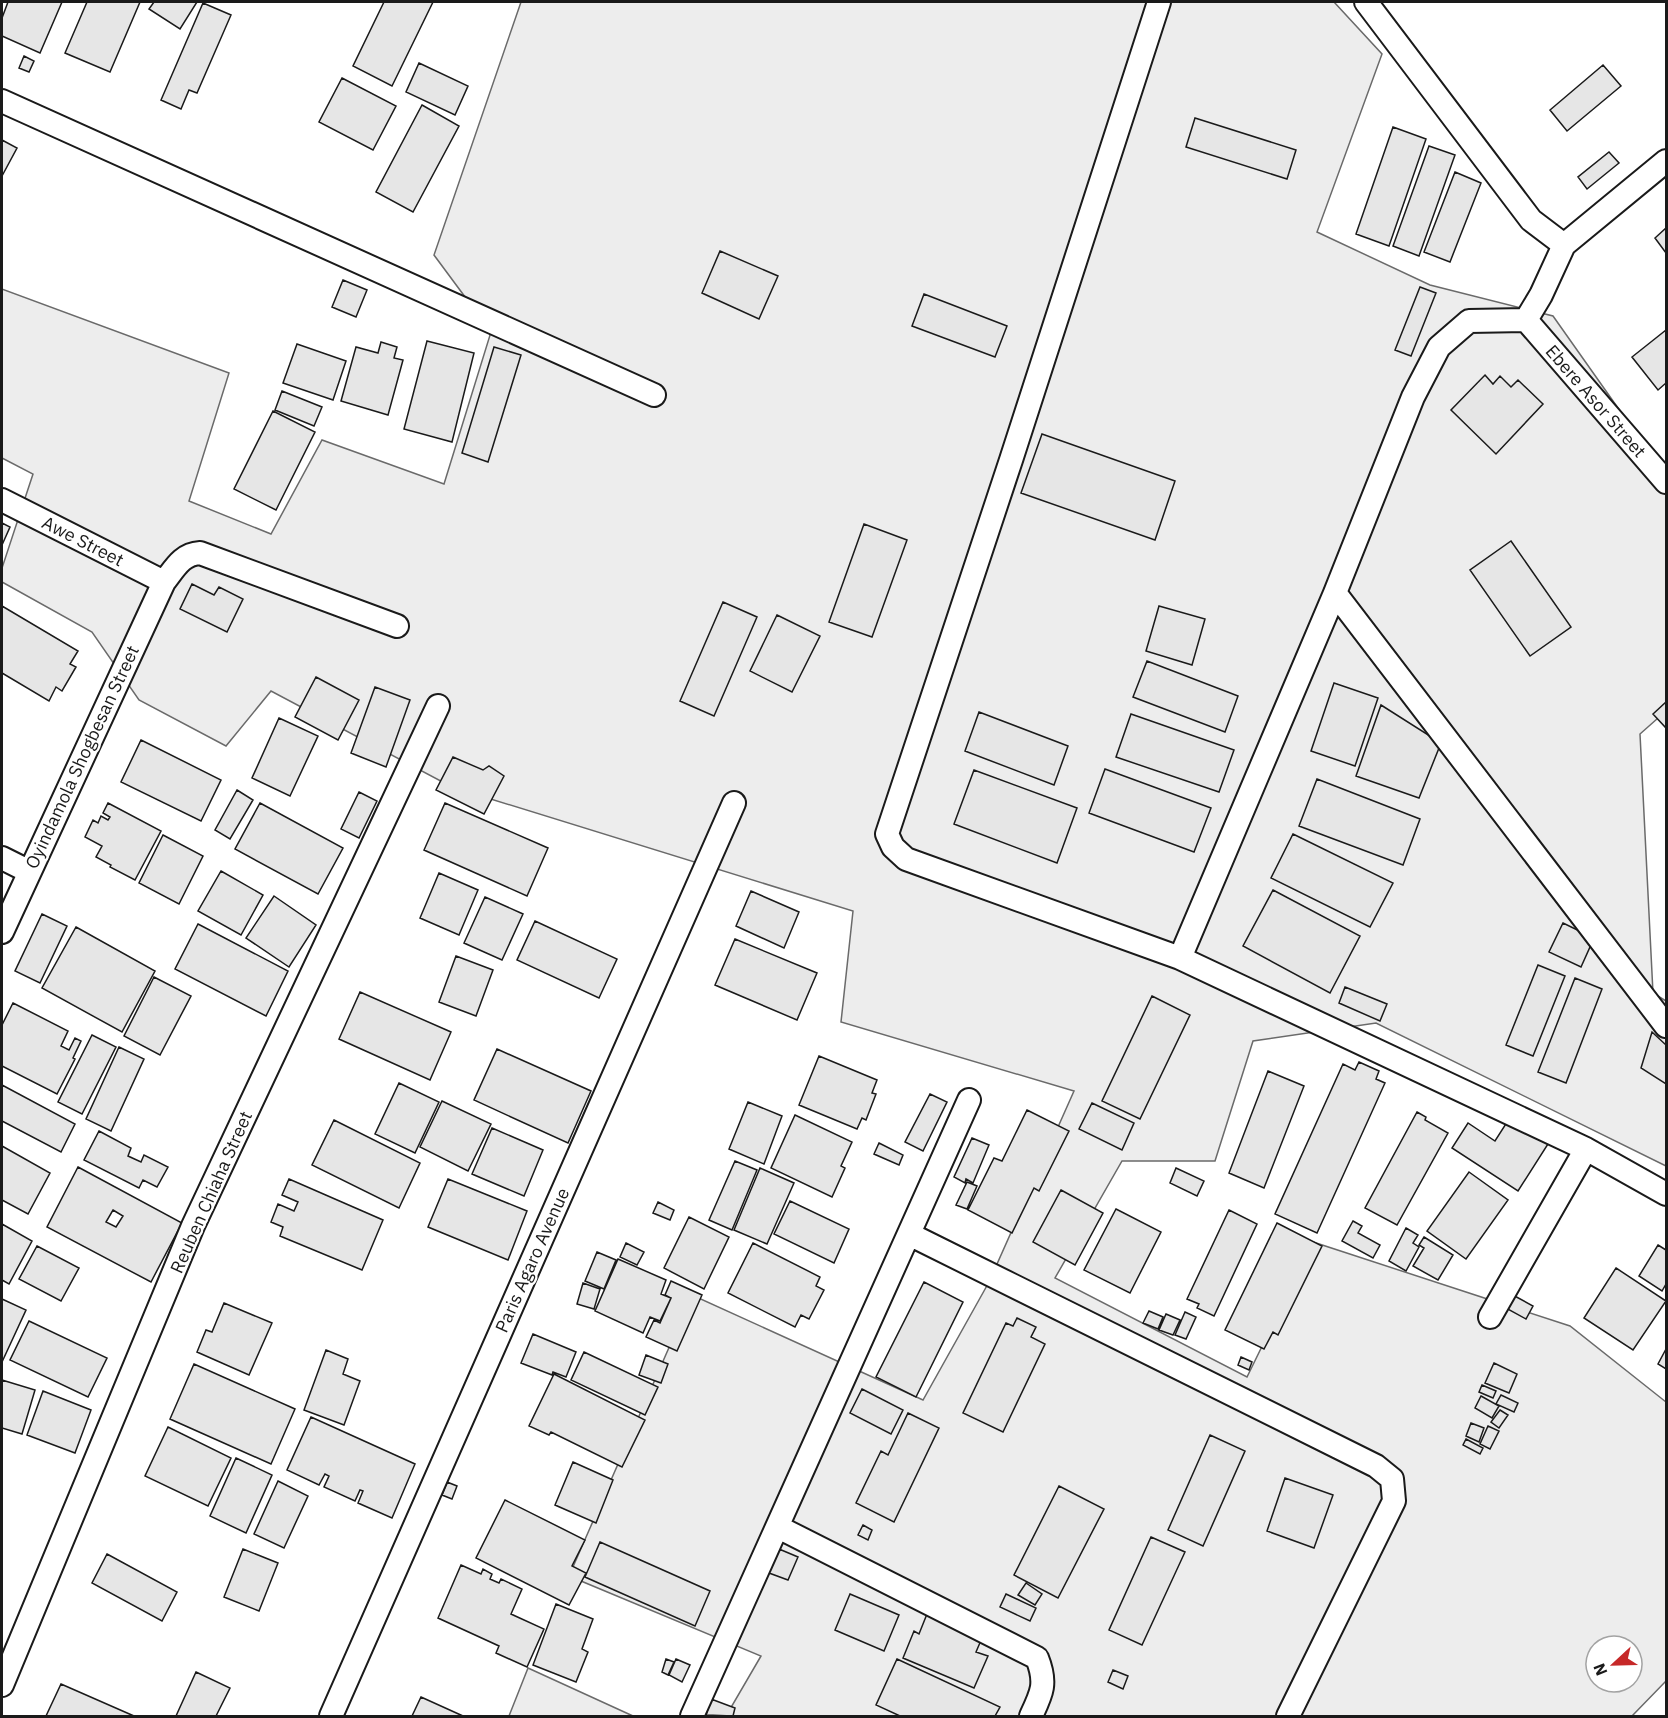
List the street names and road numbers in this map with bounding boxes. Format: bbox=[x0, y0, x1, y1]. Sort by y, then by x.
street label: Ebere Asor Street bbox=[1541, 340, 1651, 462]
street label: Awe Street bbox=[38, 511, 128, 571]
street label: Oyindamola Shogbesan Street bbox=[20, 642, 144, 872]
street label: Reuben Chiaha Street bbox=[165, 1107, 257, 1277]
street label: Paris Agaro Avenue bbox=[490, 1184, 574, 1336]

